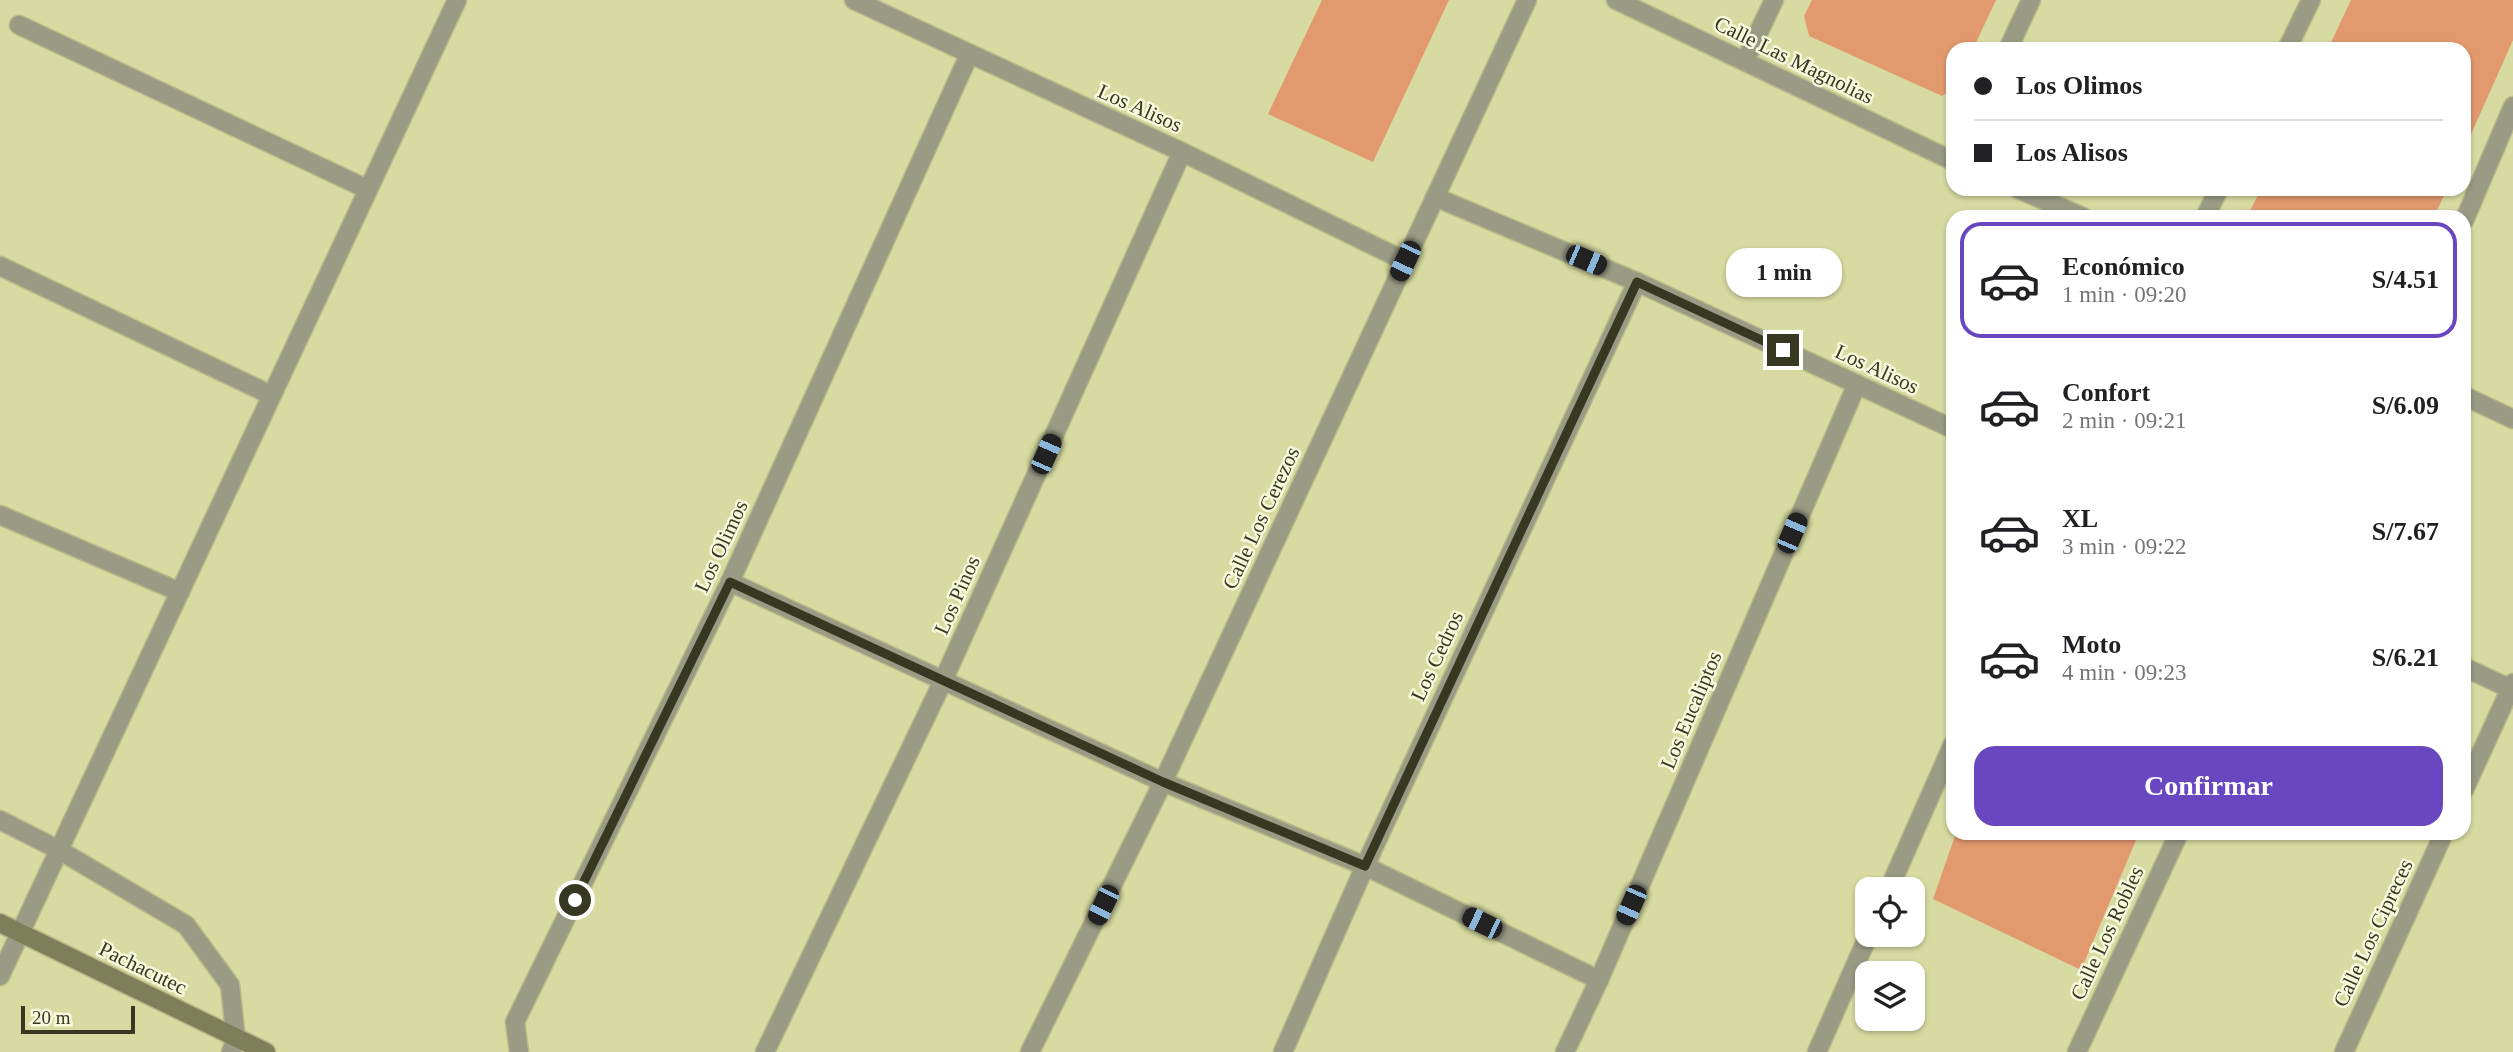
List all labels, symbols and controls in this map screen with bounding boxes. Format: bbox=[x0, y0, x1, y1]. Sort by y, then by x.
street label: Calle Las Magnolias bbox=[1711, 11, 1877, 109]
text: Los Olimos bbox=[2016, 71, 2142, 100]
street label: Los Alisos bbox=[1094, 79, 1186, 137]
text: Los Alisos bbox=[2016, 138, 2128, 167]
car bbox=[1387, 238, 1424, 284]
car bbox=[1563, 242, 1610, 278]
callout: 1 min bbox=[1725, 248, 1841, 298]
icon: car bbox=[1978, 249, 2041, 312]
text: Económico bbox=[2062, 252, 2185, 281]
text: 1 min bbox=[1756, 260, 1812, 285]
text: S/4.51 bbox=[2372, 265, 2439, 294]
text: 1 min · 09:20 bbox=[2062, 282, 2187, 307]
route end bbox=[1767, 334, 1799, 366]
street label: Los Alisos bbox=[1831, 339, 1923, 399]
icon: car bbox=[1978, 375, 2041, 438]
text: Confort bbox=[2062, 378, 2150, 407]
text: S/6.09 bbox=[2372, 391, 2439, 420]
text: 2 min · 09:21 bbox=[2062, 408, 2187, 433]
car bbox=[1028, 431, 1065, 477]
street label: Calle Los Cerezos bbox=[1218, 443, 1304, 593]
street label: Los Olimos bbox=[689, 496, 753, 596]
icon: car bbox=[1978, 501, 2041, 564]
text: XL bbox=[2062, 504, 2098, 533]
car bbox=[1775, 510, 1810, 556]
text: S/7.67 bbox=[2372, 517, 2439, 546]
text: 3 min · 09:22 bbox=[2062, 534, 2187, 559]
street label: Los Pinos bbox=[929, 552, 985, 638]
street label: Los Cedros bbox=[1406, 607, 1468, 705]
icon: car bbox=[1978, 627, 2041, 690]
text: Moto bbox=[2062, 630, 2121, 659]
text: S/6.21 bbox=[2372, 643, 2439, 672]
street label: Los Eucaliptos bbox=[1655, 648, 1727, 772]
text: 4 min · 09:23 bbox=[2062, 660, 2187, 685]
button: Confirmar bbox=[1974, 746, 2443, 826]
street label: Calle Los Cipreces bbox=[2328, 856, 2418, 1010]
street label: Calle Los Robles bbox=[2066, 862, 2148, 1004]
map controls bbox=[1855, 877, 1925, 1031]
button: locate bbox=[1855, 877, 1925, 947]
car bbox=[1085, 882, 1122, 928]
car bbox=[1613, 882, 1650, 928]
route start bbox=[559, 884, 591, 916]
car bbox=[1459, 904, 1506, 942]
street label: Pachacutec bbox=[95, 937, 191, 999]
button: layers bbox=[1855, 961, 1925, 1031]
scale bar bbox=[21, 1003, 135, 1035]
text: 20 m bbox=[32, 1007, 71, 1028]

